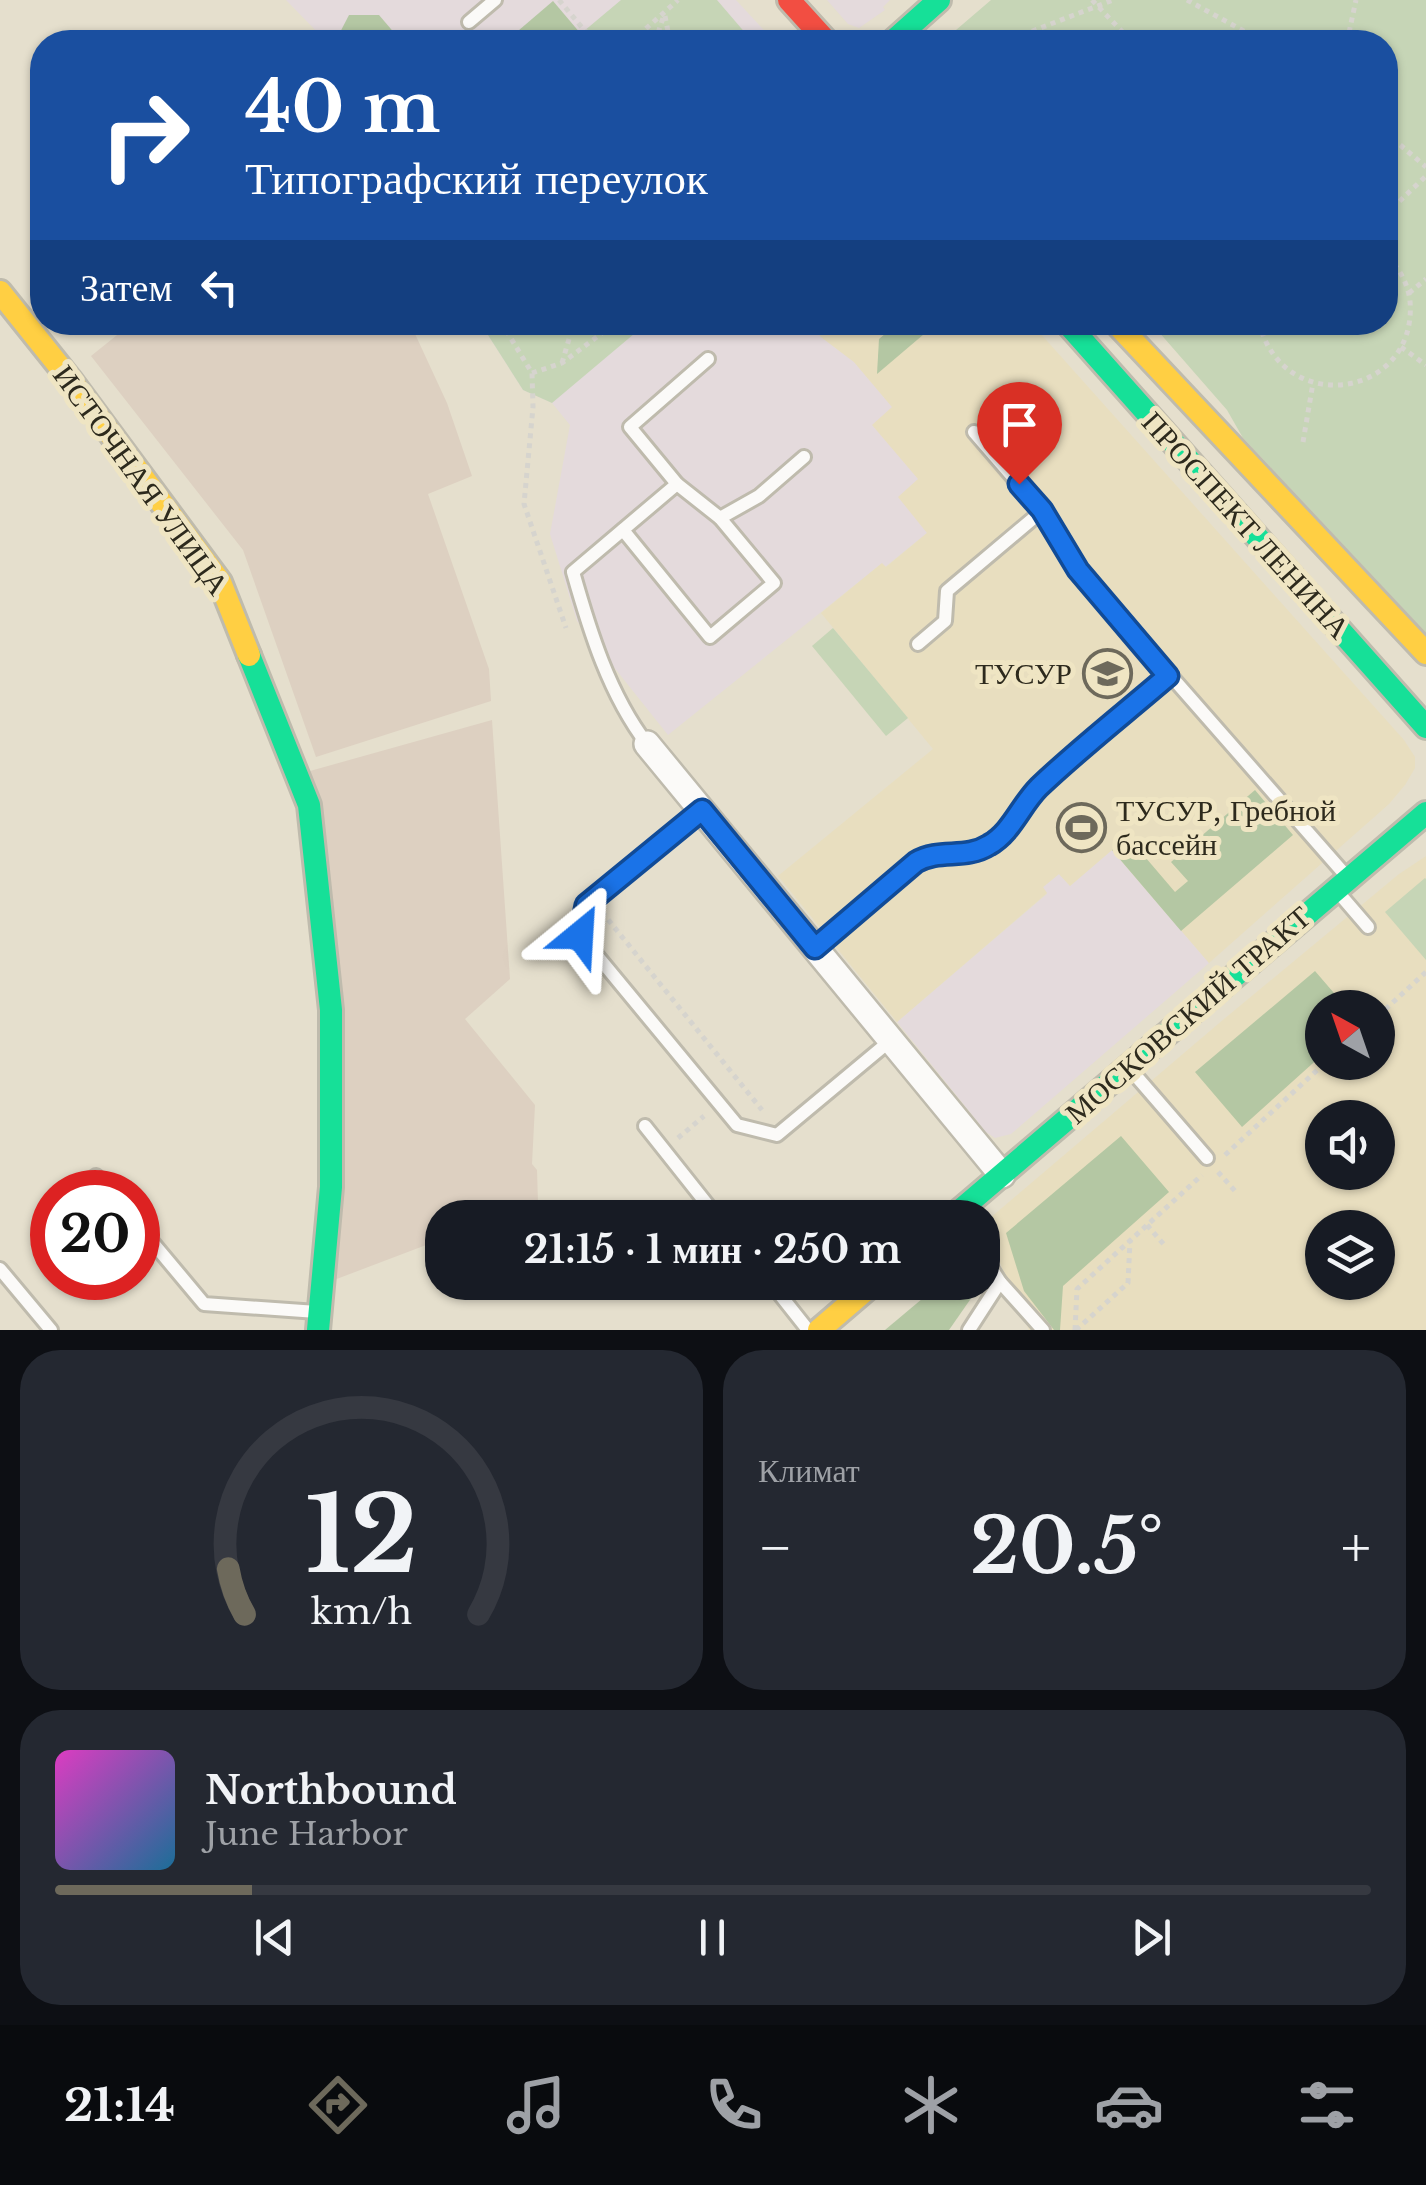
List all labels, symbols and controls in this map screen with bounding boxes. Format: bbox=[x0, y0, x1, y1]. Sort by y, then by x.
text: 40 m bbox=[245, 64, 440, 151]
icon: right bbox=[80, 70, 210, 200]
text: Типографский переулок bbox=[245, 150, 708, 206]
icon: left bbox=[192, 260, 247, 315]
text: Затем bbox=[80, 264, 172, 311]
street label: ИСТОЧНАЯ УЛИЦА bbox=[45, 358, 237, 602]
pin bbox=[977, 382, 1062, 485]
icon: arrive bbox=[992, 397, 1047, 452]
street label: ПРОСПЕКТ ЛЕНИНА bbox=[1134, 404, 1358, 647]
school or university icon: ТУСУР bbox=[1081, 647, 1133, 699]
place label: ТУСУР bbox=[975, 655, 1072, 692]
place label: ТУСУР, Гребной бассейн bbox=[1116, 792, 1336, 863]
sports icon: ТУСУР, Гребной бассейн bbox=[1055, 801, 1107, 853]
position arrow bbox=[528, 883, 632, 987]
street label: МОСКОВСКИЙ ТРАКТ bbox=[1058, 898, 1318, 1132]
north arrow bbox=[1305, 990, 1395, 1080]
map controls bbox=[1305, 990, 1395, 1300]
button: sound bbox=[1305, 1100, 1395, 1190]
speed limit sign: 20 bbox=[30, 1170, 160, 1300]
button: layers bbox=[1305, 1210, 1395, 1300]
text: 21:15 · 1 мин · 250 m bbox=[524, 1226, 901, 1273]
text: Климат bbox=[758, 1451, 860, 1491]
text: 12 bbox=[305, 1471, 418, 1600]
text: 20.5° bbox=[970, 1500, 1163, 1593]
text: − bbox=[758, 1514, 793, 1582]
text: + bbox=[1341, 1514, 1371, 1582]
text: km/h bbox=[311, 1589, 412, 1634]
text: Northbound bbox=[205, 1767, 457, 1814]
text: June Harbor bbox=[205, 1814, 408, 1854]
icon: previous bbox=[247, 1910, 302, 1965]
icon: pause bbox=[685, 1910, 740, 1965]
icon: next bbox=[1124, 1910, 1179, 1965]
icon: directions bbox=[303, 2070, 373, 2140]
icon: music bbox=[501, 2070, 571, 2140]
icon: phone bbox=[699, 2070, 769, 2140]
icon: climate bbox=[896, 2070, 966, 2140]
icon: car bbox=[1094, 2070, 1164, 2140]
icon: filters bbox=[1292, 2070, 1362, 2140]
text: 21:14 bbox=[64, 2077, 175, 2133]

